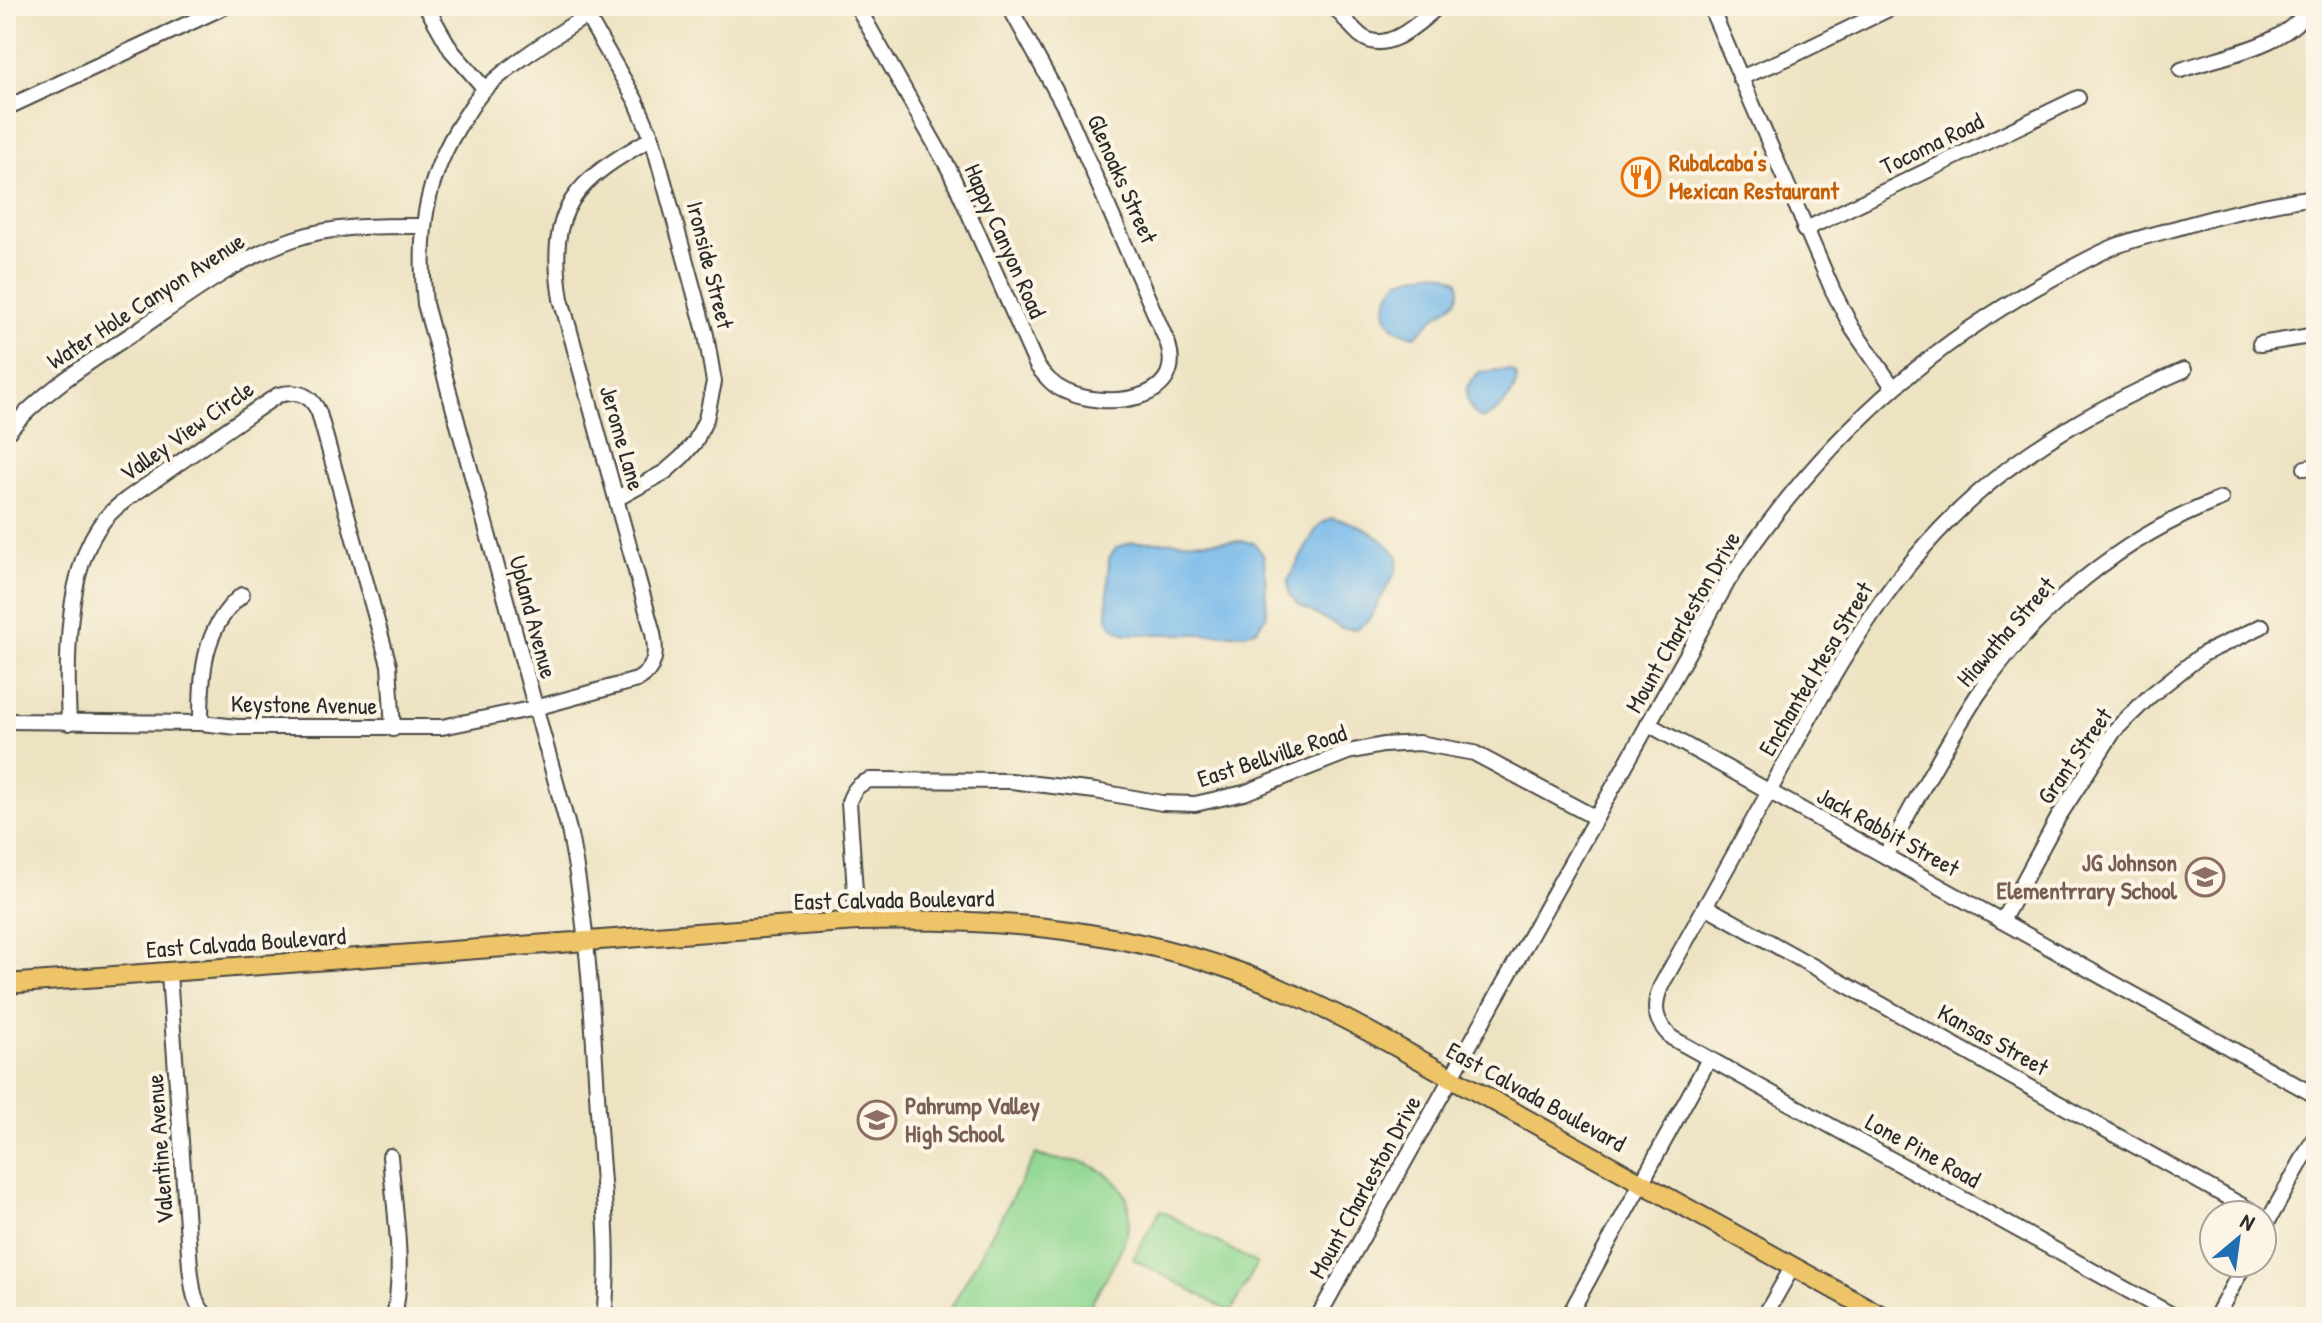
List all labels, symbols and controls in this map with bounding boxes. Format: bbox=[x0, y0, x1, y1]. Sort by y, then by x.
street label: Tocoma Road bbox=[1875, 105, 1988, 182]
street label: Glenoaks Street bbox=[1080, 109, 1166, 249]
place label: Rubalcaba's Mexican Restaurant bbox=[1669, 146, 1839, 206]
restaurant icon: Rubalcaba's Mexican Restaurant bbox=[1620, 156, 1662, 198]
street label: Happy Canyon Road bbox=[958, 158, 1054, 323]
street label: Ironside Street bbox=[680, 198, 742, 333]
street label: Water Hole Canyon Avenue bbox=[40, 224, 251, 376]
street label: Valley View Circle bbox=[113, 372, 260, 488]
street label: Jerome Lane bbox=[593, 382, 653, 494]
street label: Mount Charleston Drive bbox=[1617, 524, 1747, 718]
street label: Upland Avenue bbox=[502, 552, 566, 682]
street label: Hiawatha Street bbox=[1949, 569, 2062, 693]
street label: Enchanted Mesa Street bbox=[1751, 575, 1880, 761]
street label: Keystone Avenue bbox=[231, 687, 378, 721]
street label: Grant Street bbox=[2029, 700, 2119, 810]
street label: East Bellville Road bbox=[1193, 716, 1350, 794]
street label: Jack Rabbit Street bbox=[1812, 779, 1966, 884]
place label: JG Johnson Elementrrary School bbox=[1997, 846, 2178, 907]
school or university icon: JG Johnson Elementrrary School bbox=[2184, 856, 2226, 898]
street label: East Calvada Boulevard bbox=[794, 881, 994, 917]
street label: East Calvada Boulevard bbox=[145, 919, 347, 965]
street label: Kansas Street bbox=[1932, 996, 2055, 1083]
street label: East Calvada Boulevard bbox=[1441, 1034, 1632, 1159]
street label: Valentine Avenue bbox=[138, 1073, 180, 1225]
place label: Pahrump Valley High School bbox=[905, 1089, 1040, 1150]
street label: Mount Charleston Drive bbox=[1301, 1089, 1428, 1284]
school or university icon: Pahrump Valley High School bbox=[856, 1099, 898, 1141]
street label: Lone Pine Road bbox=[1860, 1105, 1987, 1195]
north arrow bbox=[2198, 1199, 2278, 1279]
text: N bbox=[2235, 1206, 2260, 1238]

